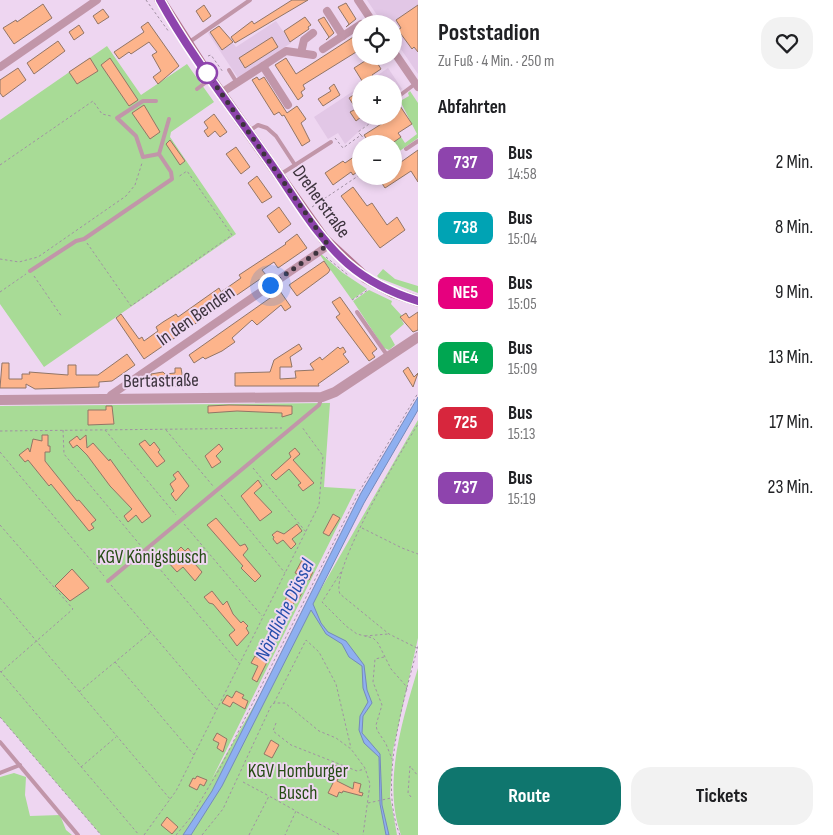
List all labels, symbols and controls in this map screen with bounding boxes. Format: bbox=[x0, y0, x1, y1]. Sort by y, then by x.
map controls bbox=[352, 15, 402, 185]
button: locate bbox=[352, 15, 402, 65]
button: heart bbox=[761, 17, 813, 69]
text: Poststadion bbox=[438, 18, 540, 47]
text: Zu Fuß · 4 Min. · 250 m bbox=[438, 52, 554, 71]
unlabelled marker bbox=[196, 62, 218, 84]
button: + bbox=[352, 75, 402, 125]
text: Abfahrten bbox=[438, 96, 506, 119]
button: − bbox=[352, 135, 402, 185]
text: Bus bbox=[508, 142, 533, 165]
text: 2 Min. bbox=[776, 151, 813, 174]
text: 737 bbox=[454, 152, 477, 173]
street label: Dreherstraße bbox=[287, 161, 355, 243]
text: 14:58 bbox=[508, 165, 537, 184]
text: Bus bbox=[508, 207, 533, 230]
text: 8 Min. bbox=[775, 216, 813, 239]
text: 738 bbox=[453, 217, 478, 238]
text: 15:04 bbox=[508, 230, 537, 249]
text: Bus bbox=[508, 272, 533, 295]
your location bbox=[258, 273, 283, 298]
street label: In den Benden bbox=[153, 281, 239, 351]
text: 9 Min. bbox=[775, 281, 813, 304]
text: NE5 bbox=[453, 282, 478, 303]
text: 15:05 bbox=[508, 295, 537, 314]
text: Bus bbox=[508, 337, 533, 360]
text: 13 Min. bbox=[769, 346, 813, 369]
text: NE4 bbox=[453, 347, 478, 368]
text: 15:09 bbox=[508, 360, 537, 379]
street label: Bertastraße bbox=[123, 369, 199, 393]
text: Bus bbox=[508, 402, 533, 425]
text: 17 Min. bbox=[769, 411, 813, 434]
text: 725 bbox=[454, 412, 477, 433]
text: 15:13 bbox=[508, 425, 535, 444]
text: Bus bbox=[508, 467, 533, 490]
text: 23 Min. bbox=[768, 476, 813, 499]
text: 737 bbox=[454, 477, 477, 498]
text: 15:19 bbox=[508, 490, 536, 509]
park label: KGV Königsbusch bbox=[97, 546, 207, 569]
water label: Nördliche Düssel bbox=[250, 554, 320, 665]
park label: KGV Homburger Busch bbox=[248, 760, 349, 805]
button: Route bbox=[438, 767, 621, 825]
button: Tickets bbox=[631, 767, 813, 825]

